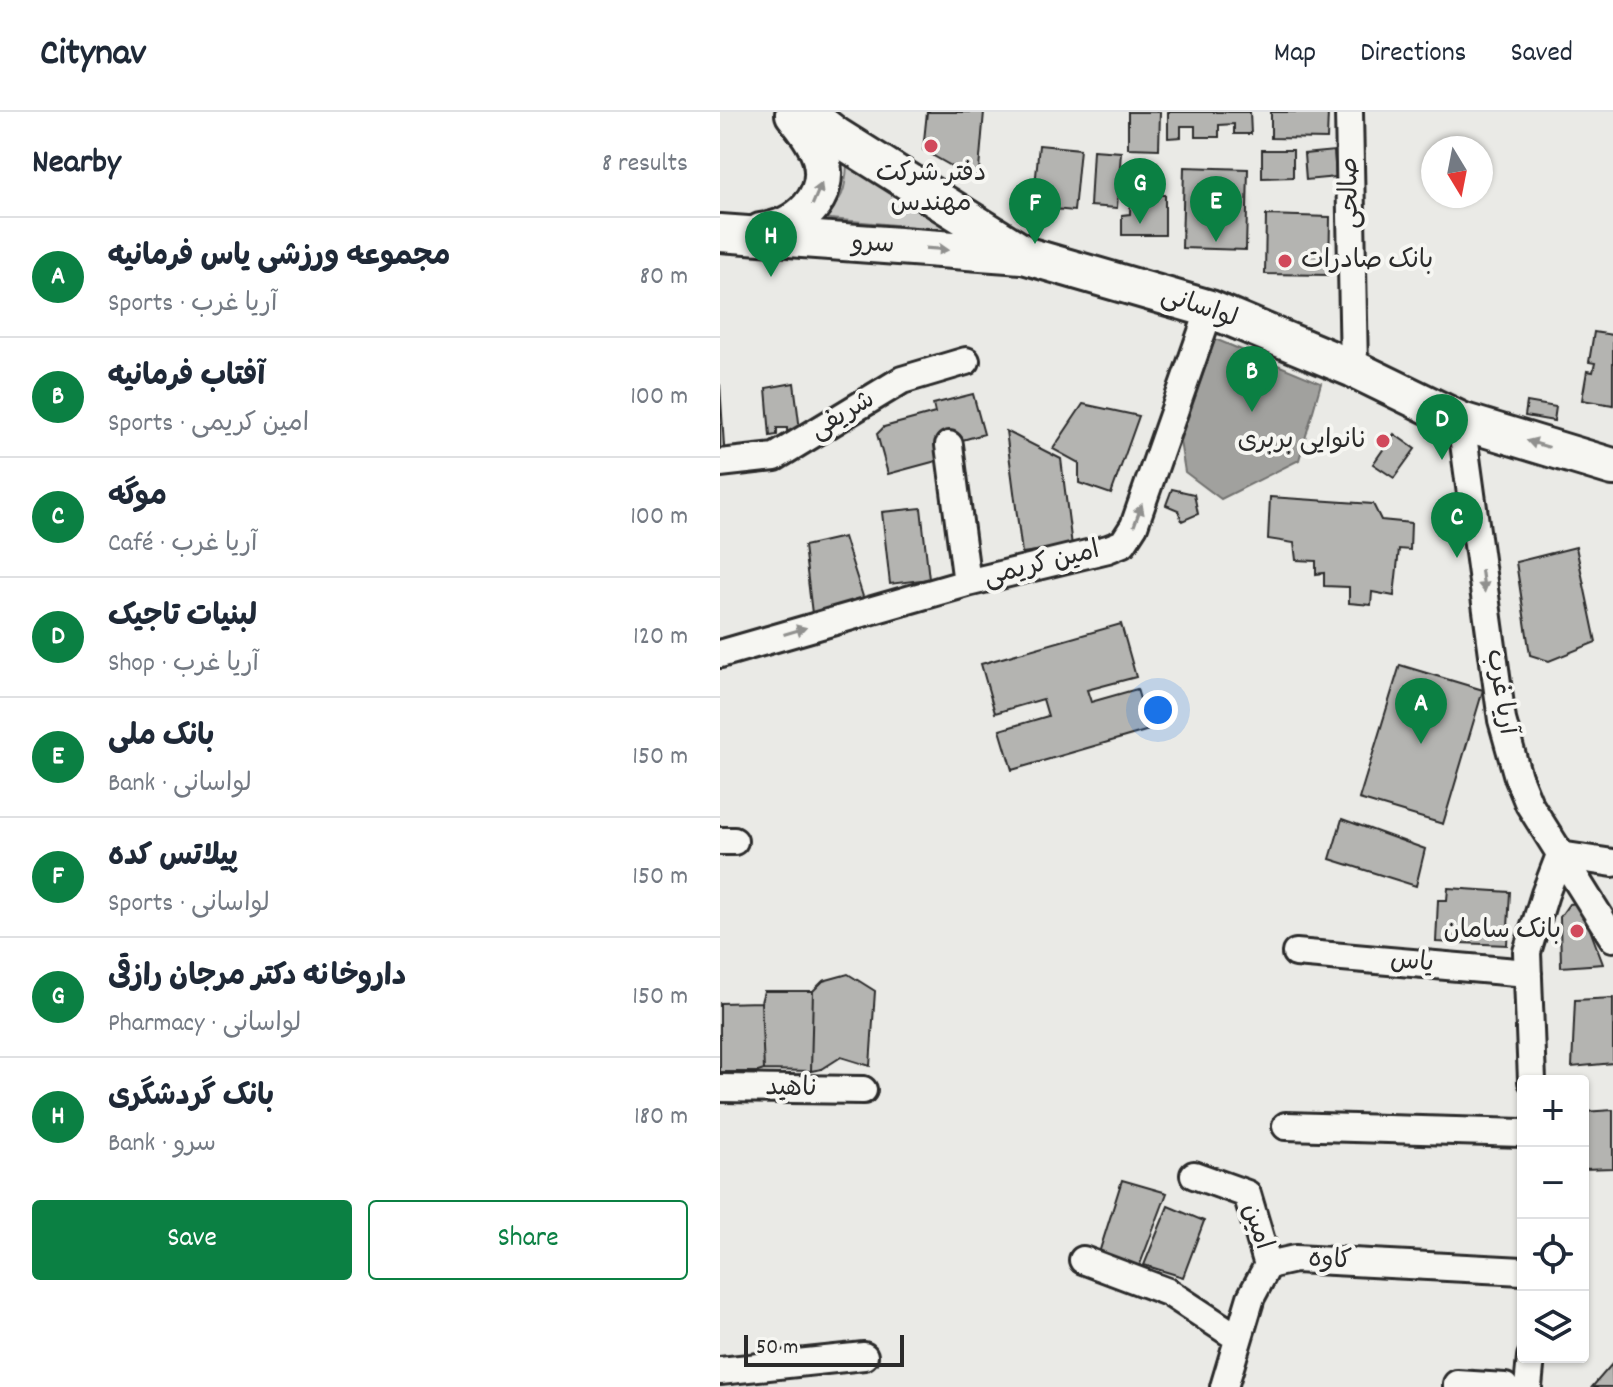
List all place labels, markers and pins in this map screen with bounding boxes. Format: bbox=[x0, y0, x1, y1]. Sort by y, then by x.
marker: دفتر شرکت مهندس bbox=[922, 137, 940, 155]
place label: دفتر شرکت مهندس bbox=[876, 156, 986, 223]
pin: G bbox=[1114, 158, 1166, 224]
pin: E bbox=[1190, 176, 1242, 242]
pin: F bbox=[1009, 178, 1061, 244]
pin: H bbox=[745, 211, 797, 277]
place label: بانک صادرات bbox=[1301, 243, 1433, 280]
marker: بانک صادرات bbox=[1276, 252, 1294, 270]
pin: B bbox=[1226, 346, 1278, 412]
pin: D bbox=[1416, 394, 1468, 460]
place label: نانوایی بربری bbox=[1238, 423, 1367, 460]
marker: نانوایی بربری bbox=[1374, 432, 1392, 450]
pin: C bbox=[1431, 492, 1483, 558]
pin: A bbox=[1395, 678, 1447, 744]
place label: بانک سامان bbox=[1443, 913, 1561, 950]
marker: بانک سامان bbox=[1568, 922, 1586, 940]

